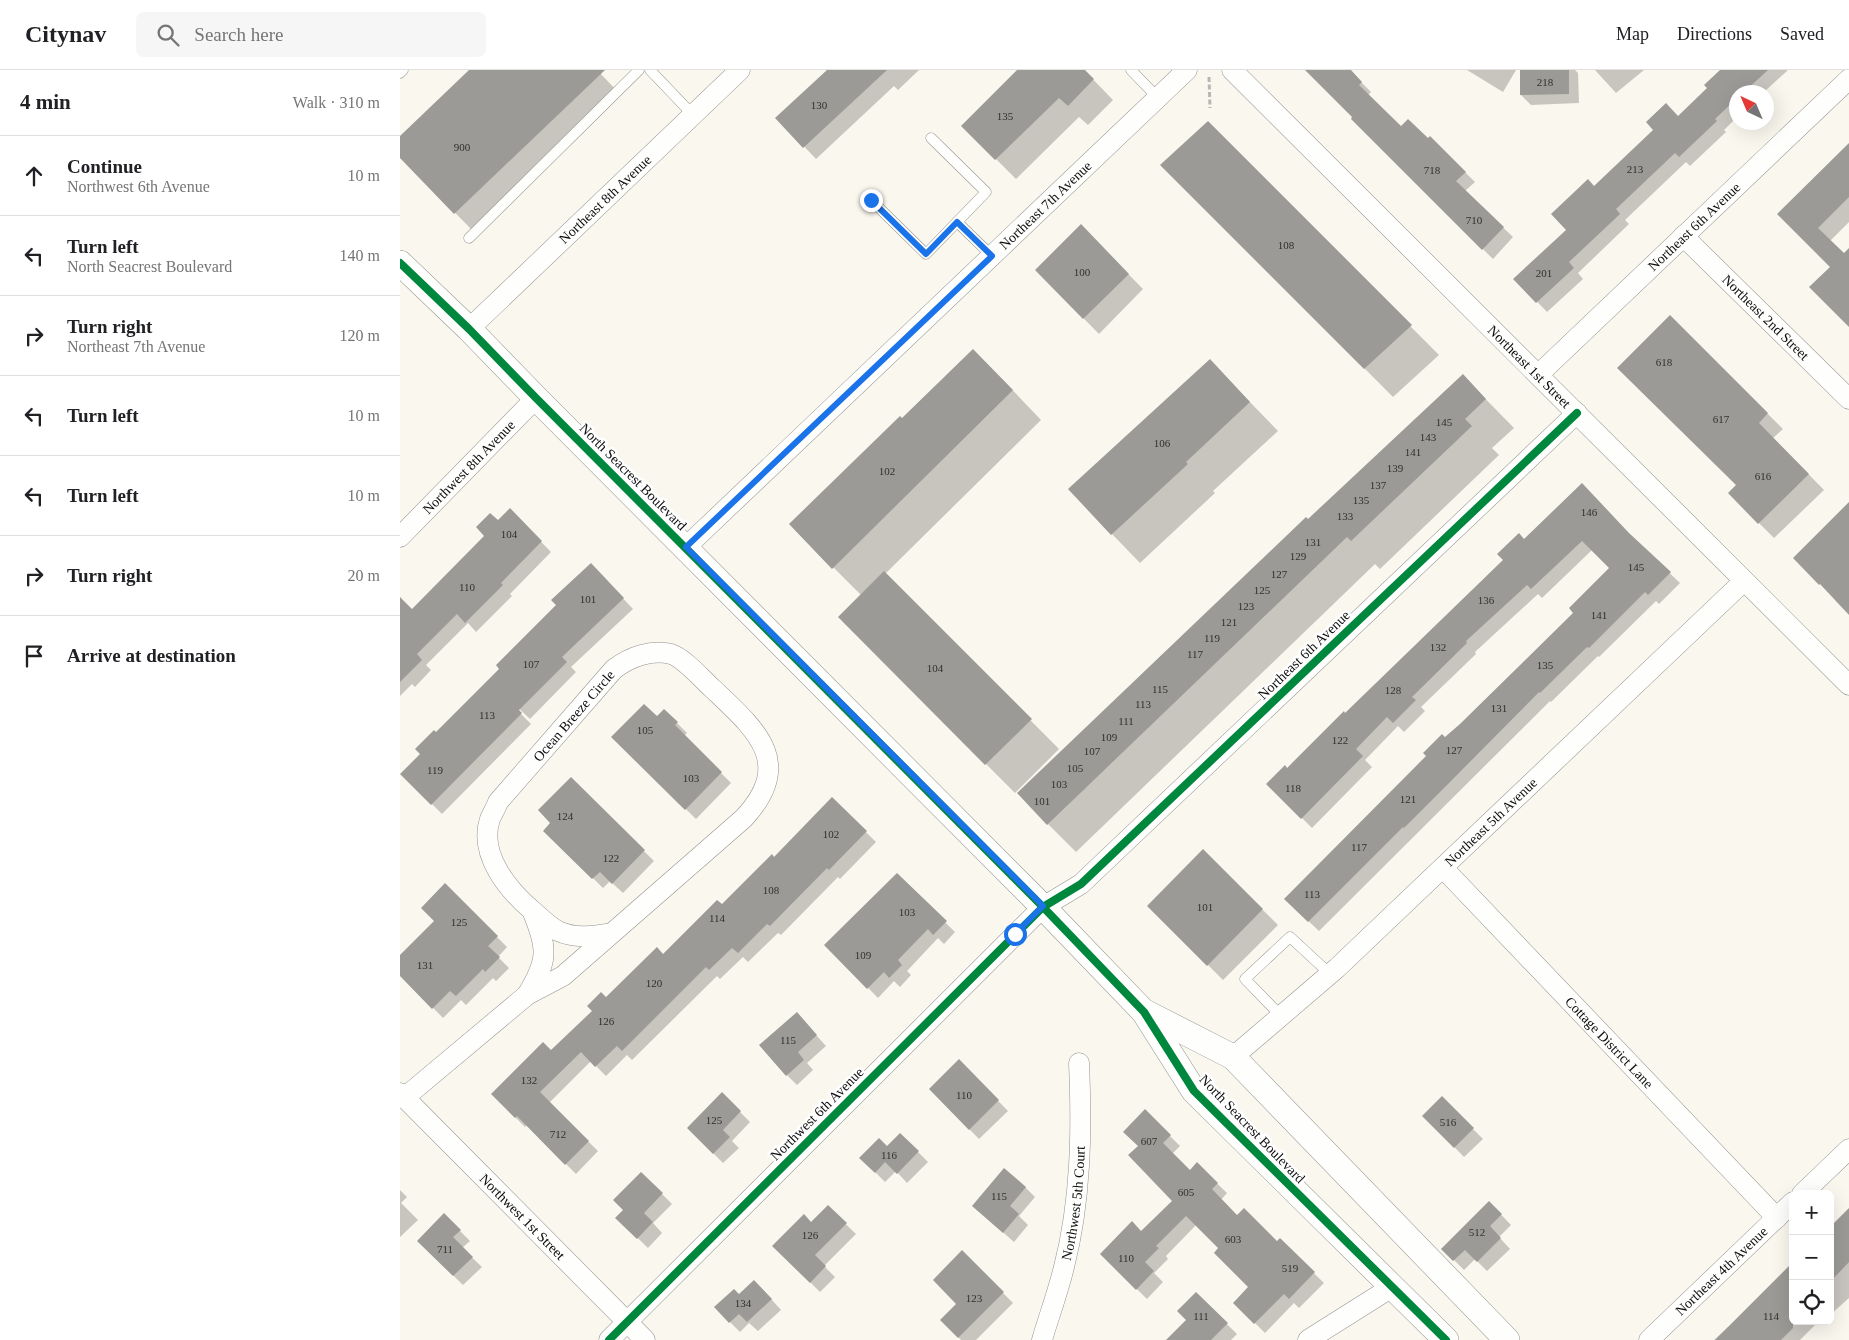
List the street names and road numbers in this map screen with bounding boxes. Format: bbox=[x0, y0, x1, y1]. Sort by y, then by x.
street label: Northeast 8th Avenue bbox=[556, 152, 654, 246]
street label: Northeast 7th Avenue bbox=[996, 158, 1094, 252]
street label: Northeast 6th Avenue bbox=[1645, 179, 1743, 274]
street label: Northeast 2nd Street bbox=[1719, 272, 1812, 363]
street label: Northeast 1st Street bbox=[1485, 322, 1574, 411]
street label: Northwest 8th Avenue bbox=[419, 417, 518, 517]
street label: North Seacrest Boulevard bbox=[577, 421, 689, 533]
street label: Northeast 6th Avenue bbox=[1255, 608, 1353, 702]
street label: Ocean Breeze Circle bbox=[530, 667, 618, 765]
street label: Northeast 5th Avenue bbox=[1442, 775, 1540, 869]
street label: Cottage District Lane bbox=[1562, 994, 1656, 1091]
street label: Northwest 6th Avenue bbox=[768, 1065, 866, 1163]
street label: North Seacrest Boulevard bbox=[1196, 1072, 1308, 1186]
street label: Northwest 5th Court bbox=[1058, 1146, 1087, 1262]
street label: Northwest 1st Street bbox=[477, 1171, 568, 1263]
street label: Northeast 4th Avenue bbox=[1672, 1223, 1770, 1318]

